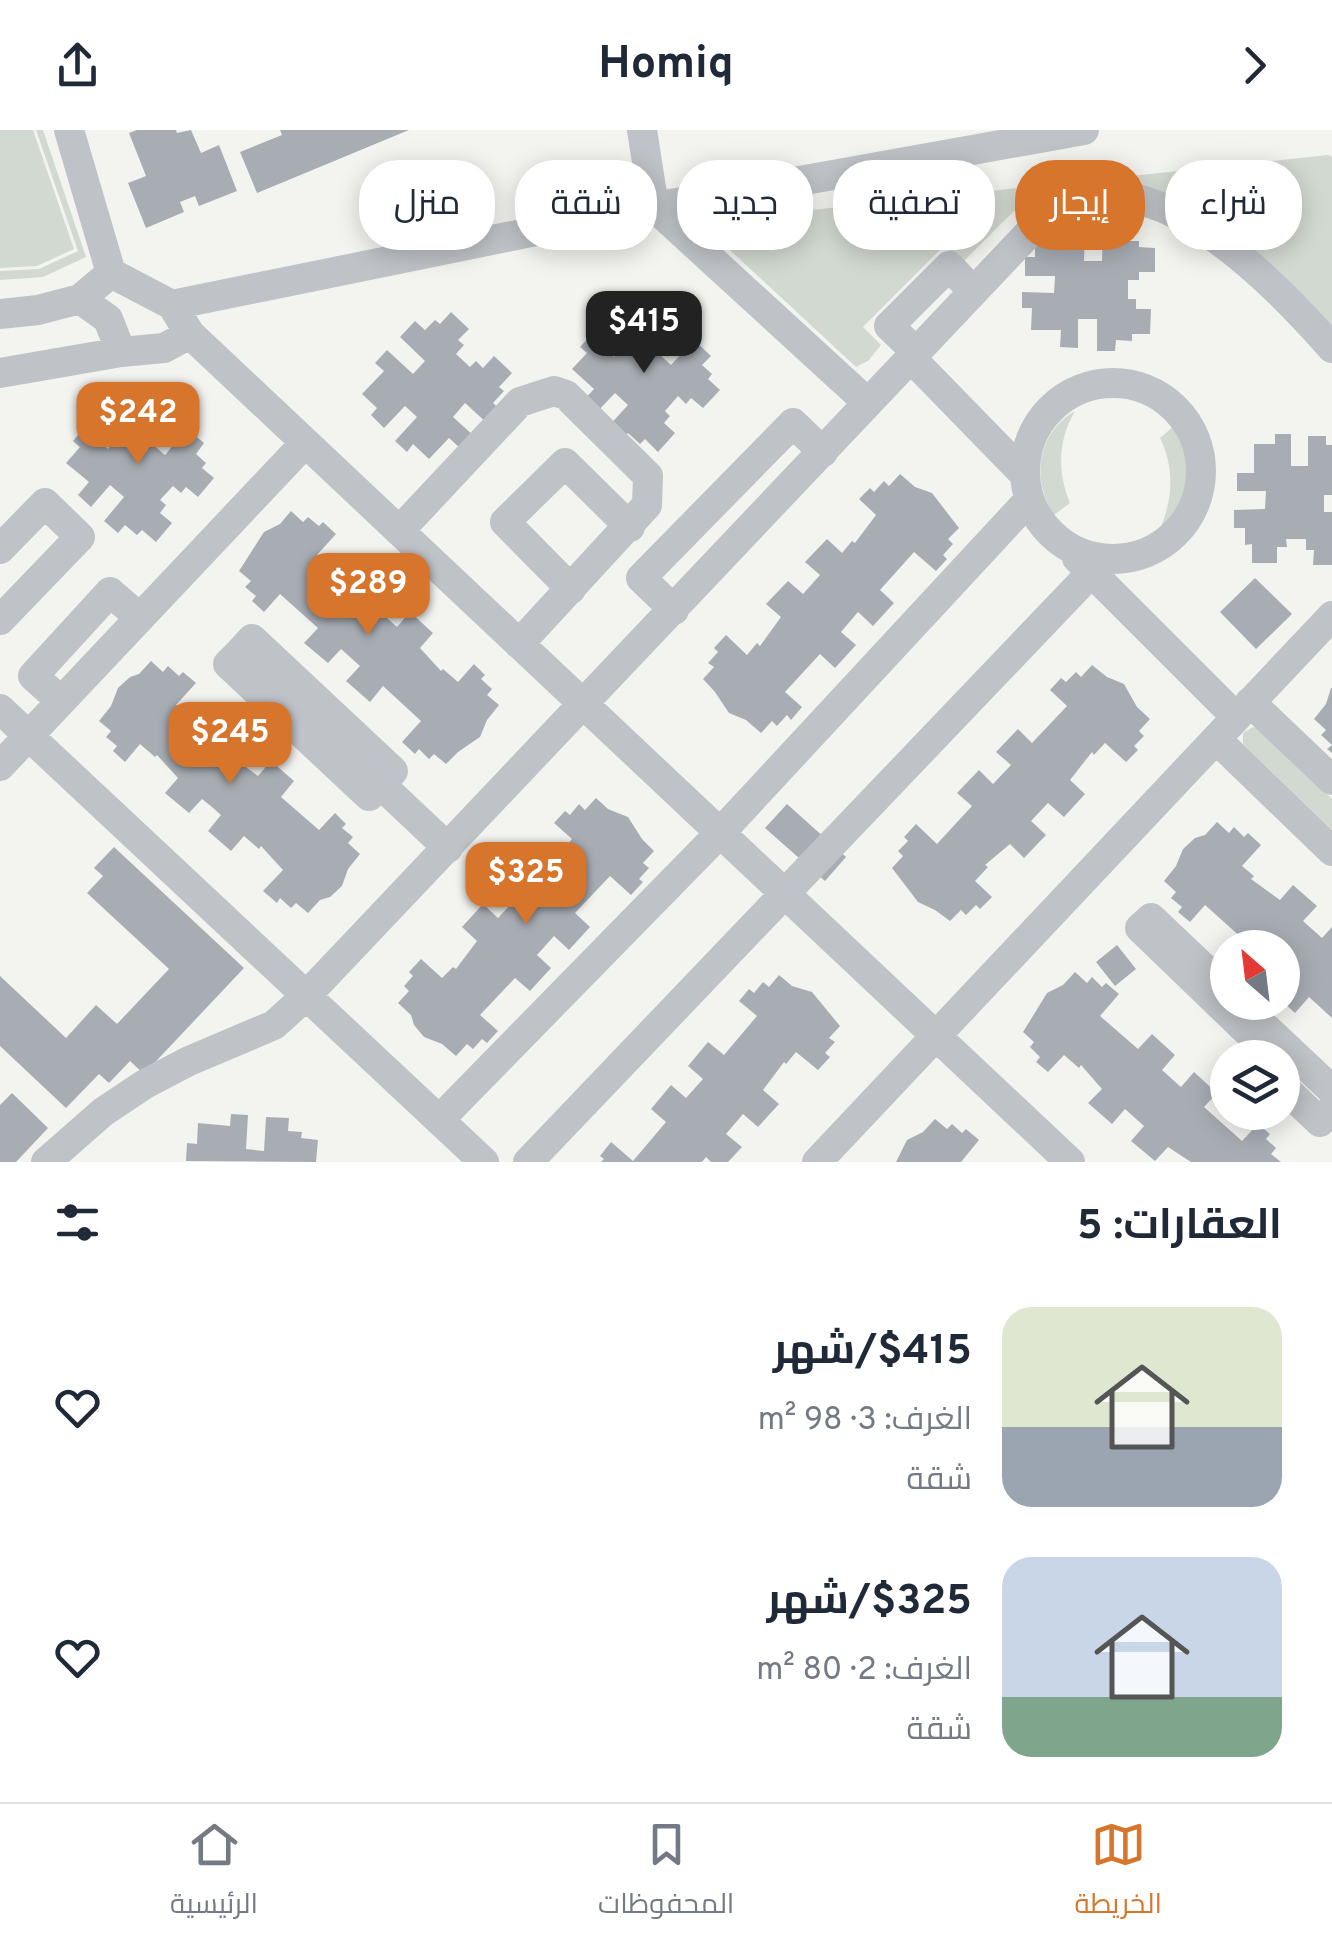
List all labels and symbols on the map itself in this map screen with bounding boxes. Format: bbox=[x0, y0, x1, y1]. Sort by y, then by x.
pin: $415 bbox=[585, 291, 703, 376]
pin: $242 bbox=[79, 382, 197, 467]
pin: $289 bbox=[309, 553, 427, 638]
pin: $245 bbox=[171, 702, 289, 787]
pin: $325 bbox=[467, 842, 585, 927]
north arrow bbox=[1210, 930, 1300, 1020]

